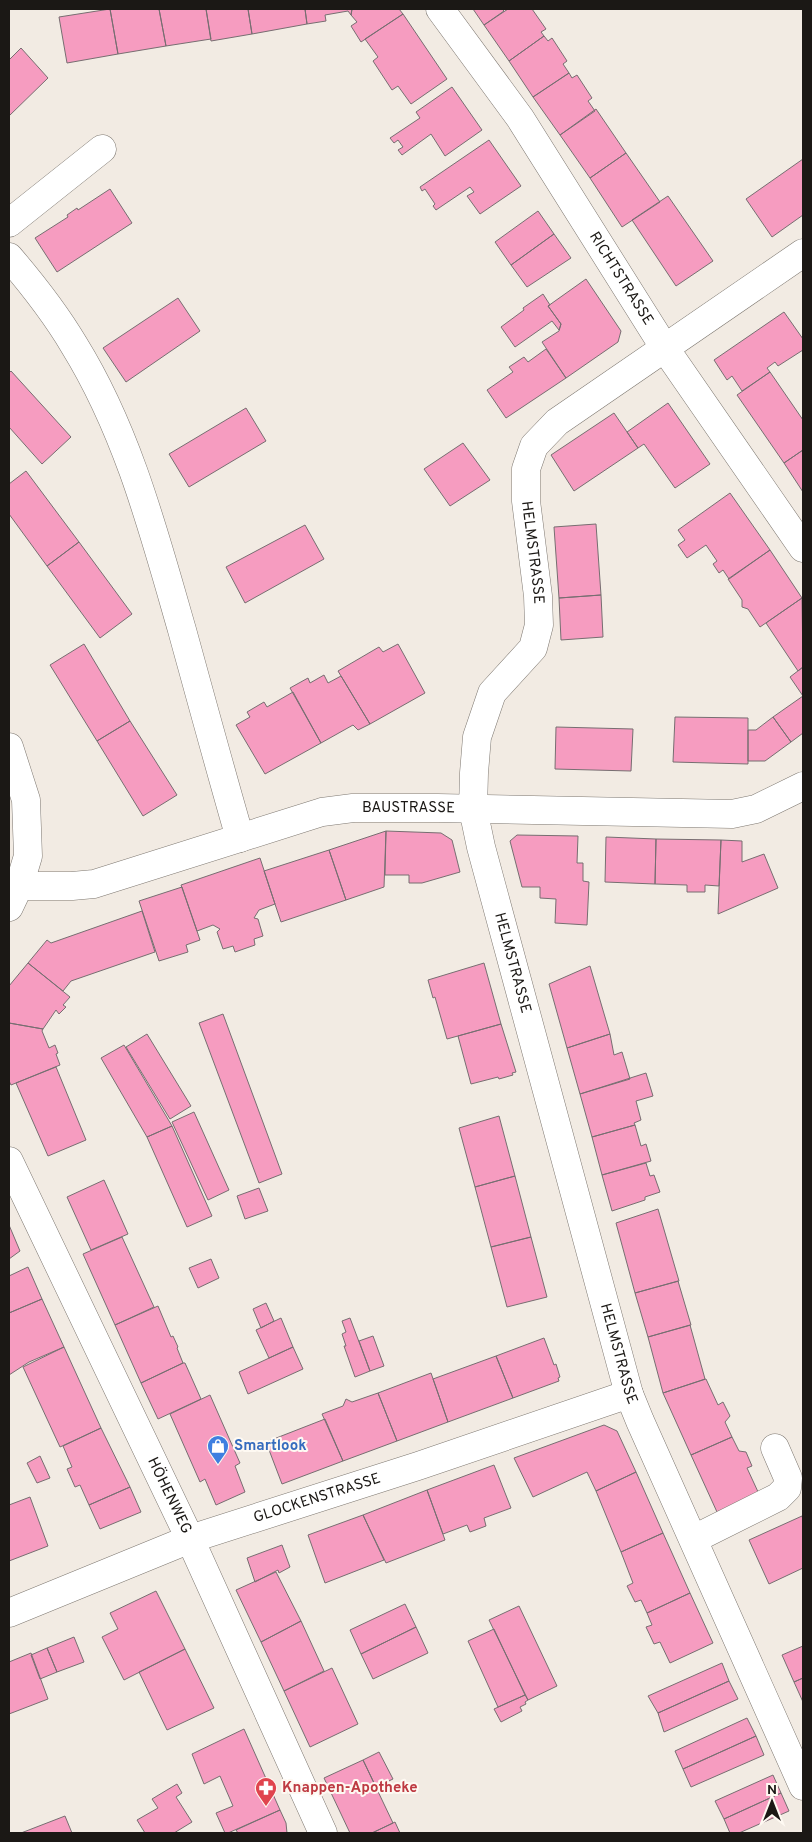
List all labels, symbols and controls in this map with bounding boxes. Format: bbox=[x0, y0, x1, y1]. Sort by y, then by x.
street label: RICHTSTRASSE bbox=[585, 228, 657, 329]
street label: HELMSTRASSE bbox=[517, 500, 548, 604]
street label: BAUSTRASSE bbox=[362, 798, 455, 818]
street label: HELMSTRASSE bbox=[490, 910, 535, 1015]
street label: HELMSTRASSE bbox=[595, 1301, 642, 1407]
shop icon: Smartlook bbox=[206, 1434, 230, 1465]
place label: Smartlook bbox=[234, 1437, 307, 1456]
street label: HÖHENWEG bbox=[143, 1454, 196, 1537]
street label: GLOCKENSTRASSE bbox=[251, 1469, 383, 1528]
pharmacy icon: Knappen-Apotheke bbox=[254, 1776, 278, 1807]
north arrow bbox=[747, 1777, 797, 1827]
place label: Knappen-Apotheke bbox=[282, 1779, 418, 1798]
text: N bbox=[767, 1782, 777, 1799]

